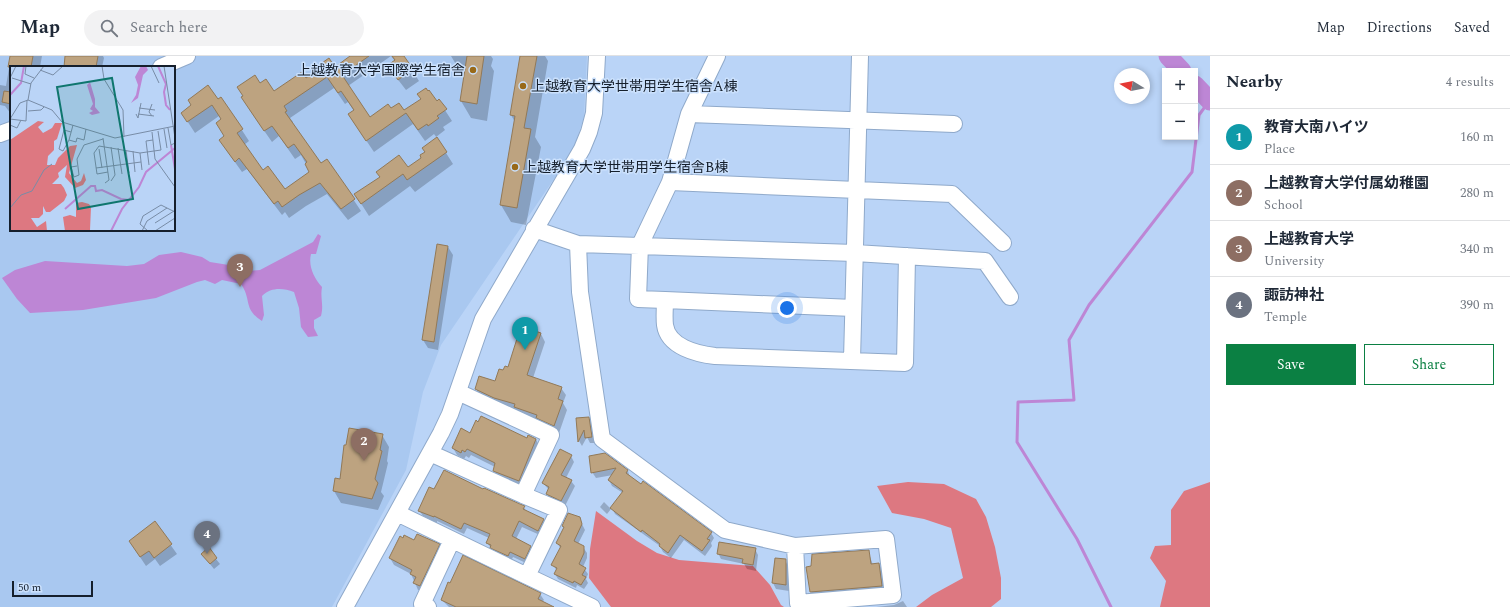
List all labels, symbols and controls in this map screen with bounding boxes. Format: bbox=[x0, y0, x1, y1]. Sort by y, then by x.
search box bbox=[84, 10, 364, 46]
text: Map bbox=[20, 13, 60, 42]
text: Search here bbox=[130, 16, 208, 39]
icon: search bbox=[98, 17, 120, 39]
text: Map bbox=[1317, 17, 1345, 38]
text: Directions bbox=[1367, 17, 1432, 38]
text: Saved bbox=[1454, 17, 1490, 38]
place label: 上越教育大学国際学生宿舎 bbox=[297, 60, 465, 81]
marker: 上越教育大学国際学生宿舎 bbox=[468, 65, 478, 75]
inset map bbox=[10, 66, 175, 231]
north arrow bbox=[1114, 68, 1150, 104]
map controls bbox=[1162, 68, 1198, 140]
button: + bbox=[1162, 68, 1198, 104]
text: Nearby bbox=[1226, 69, 1282, 95]
text: 4 results bbox=[1446, 72, 1494, 92]
place label: 上越教育大学世帯用学生宿舎A棟 bbox=[531, 76, 738, 97]
marker: 上越教育大学世帯用学生宿舎A棟 bbox=[518, 81, 528, 91]
button: − bbox=[1162, 104, 1198, 140]
text: 教育大南ハイツ bbox=[1264, 116, 1369, 139]
text: 1 bbox=[1235, 127, 1243, 147]
text: 160 m bbox=[1460, 127, 1494, 147]
text: Place bbox=[1264, 139, 1295, 159]
place label: 上越教育大学世帯用学生宿舎B棟 bbox=[523, 157, 728, 178]
marker: 上越教育大学世帯用学生宿舎B棟 bbox=[510, 162, 520, 172]
text: 上越教育大学付属幼稚園 bbox=[1264, 172, 1429, 195]
text: 2 bbox=[1235, 183, 1243, 203]
text: 280 m bbox=[1460, 183, 1494, 203]
text: School bbox=[1264, 195, 1303, 215]
text: 上越教育大学 bbox=[1264, 228, 1354, 251]
text: 3 bbox=[1235, 239, 1243, 259]
text: 340 m bbox=[1460, 239, 1494, 259]
text: University bbox=[1264, 251, 1324, 271]
pin: 3 bbox=[227, 254, 253, 287]
text: 諏訪神社 bbox=[1264, 284, 1324, 307]
text: 4 bbox=[1235, 295, 1243, 315]
text: 390 m bbox=[1460, 295, 1494, 315]
your location bbox=[777, 298, 797, 318]
text: Temple bbox=[1264, 307, 1307, 327]
pin: 1 bbox=[512, 317, 538, 350]
button: Save bbox=[1226, 344, 1356, 385]
button: Share bbox=[1364, 344, 1494, 385]
pin: 2 bbox=[351, 428, 377, 461]
pin: 4 bbox=[194, 521, 220, 554]
scale bar bbox=[12, 579, 93, 598]
text: 50 m bbox=[18, 579, 41, 596]

